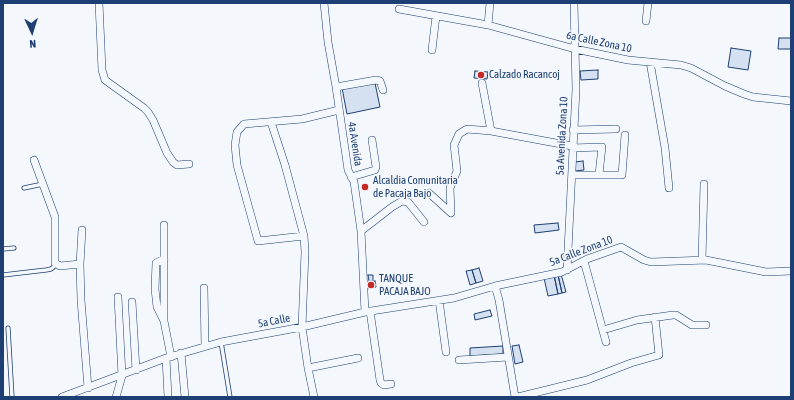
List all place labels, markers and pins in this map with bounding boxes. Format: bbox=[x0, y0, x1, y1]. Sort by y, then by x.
place label: Calzado Racancoj bbox=[489, 68, 560, 82]
marker: Calzado Racancoj bbox=[476, 70, 486, 80]
place label: Alcaldia Comunitaria de Pacaja Bajo bbox=[373, 174, 458, 200]
marker: Alcaldia Comunitaria de Pacaja Bajo bbox=[360, 182, 370, 192]
place label: TANQUE PACAJA BAJO bbox=[379, 272, 431, 298]
marker: TANQUE PACAJA BAJO bbox=[366, 280, 376, 290]

